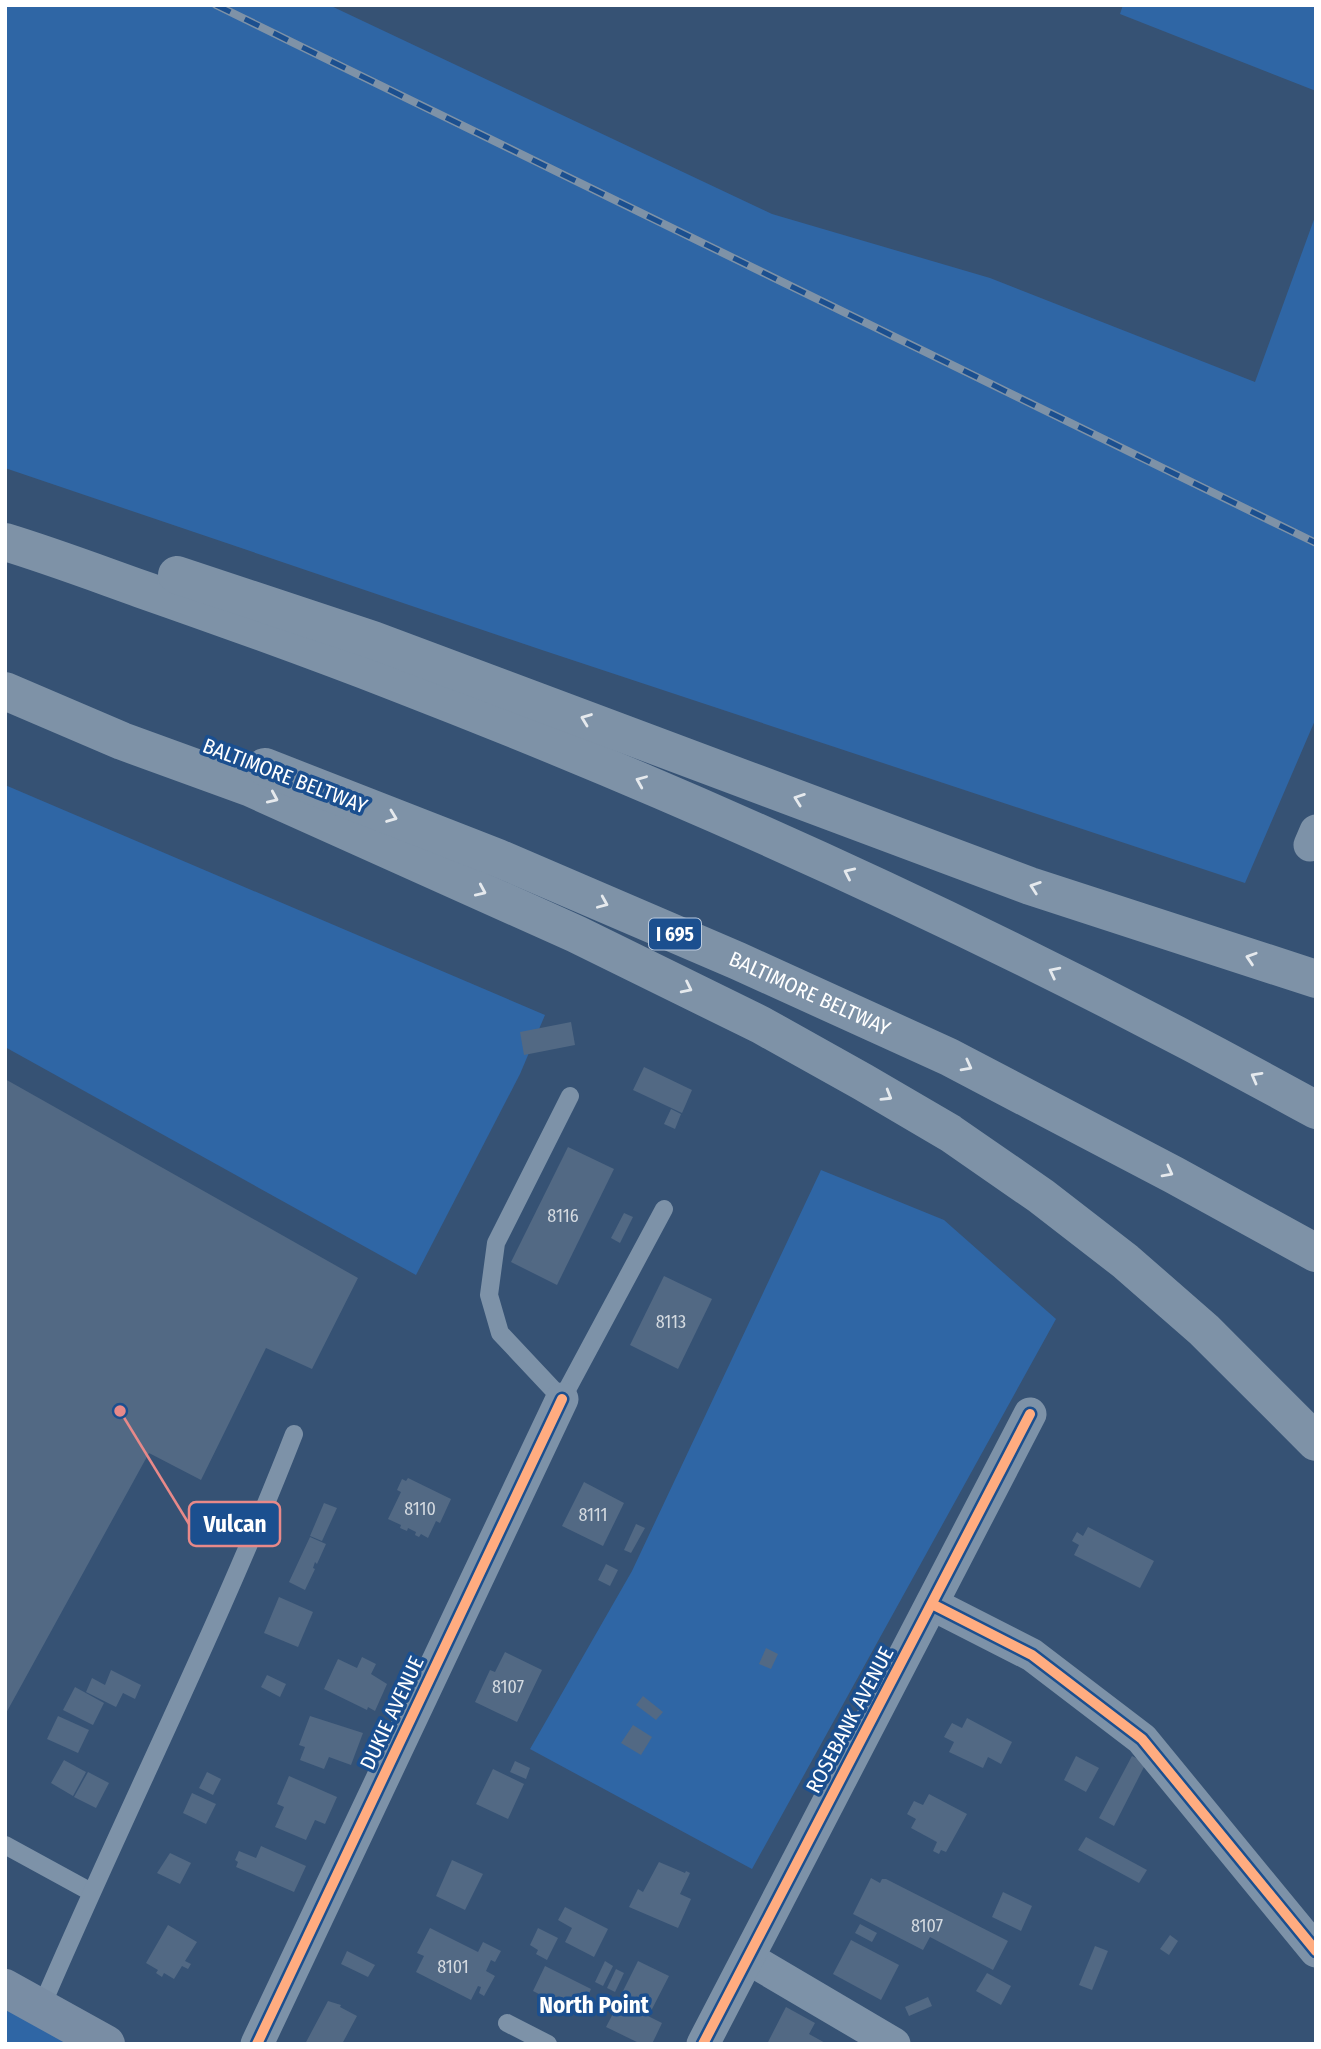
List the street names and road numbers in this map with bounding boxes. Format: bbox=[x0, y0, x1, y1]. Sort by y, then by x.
street label: BALTIMORE BELTWAY bbox=[199, 733, 371, 820]
road number: I 695 bbox=[649, 918, 701, 950]
street label: BALTIMORE BELTWAY bbox=[725, 946, 895, 1042]
street label: ROSEBANK AVENUE bbox=[800, 1642, 900, 1798]
street label: DUKIE AVENUE bbox=[354, 1652, 430, 1774]

